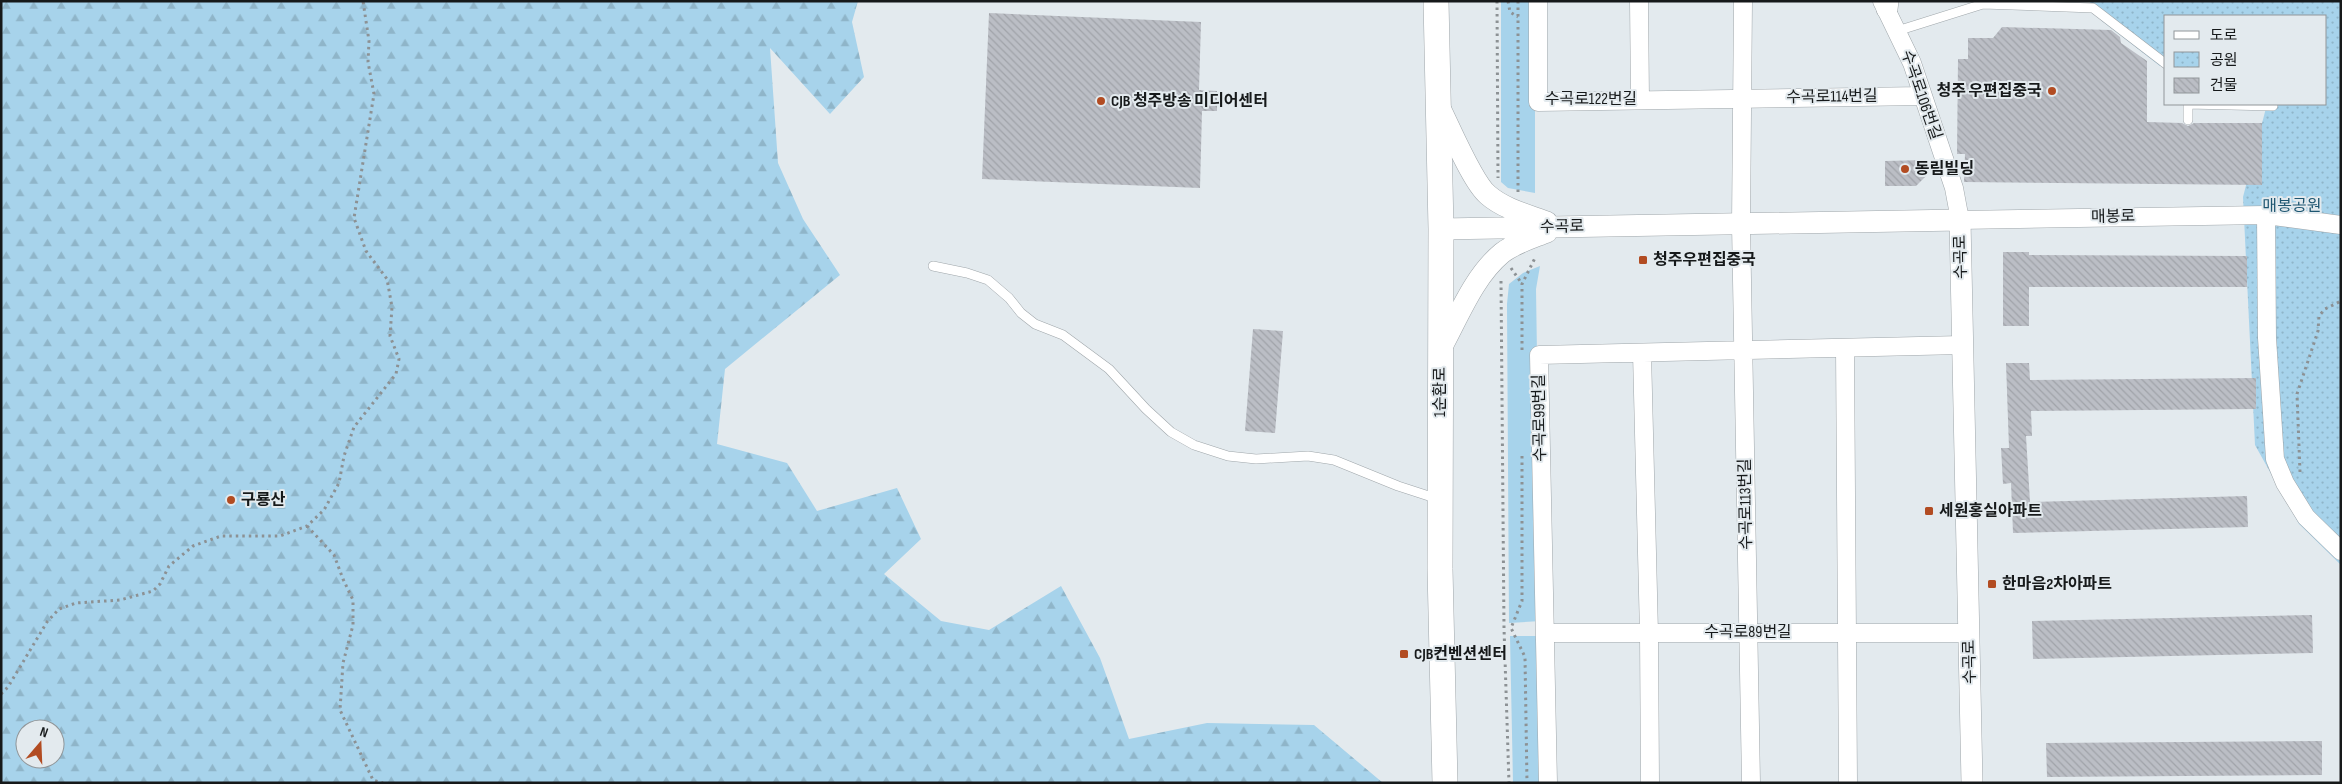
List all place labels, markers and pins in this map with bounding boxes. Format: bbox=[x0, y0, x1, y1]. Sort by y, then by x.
place label: 청주 우편집중국 bbox=[1936, 82, 2042, 101]
marker: 청주 우편집중국 bbox=[2046, 85, 2058, 97]
place label: CJB 청주방송 미디어센터 bbox=[1111, 92, 1268, 111]
marker: CJB 청주방송 미디어센터 bbox=[1095, 95, 1107, 107]
place label: 동림빌딩 bbox=[1915, 160, 1974, 179]
marker: 동림빌딩 bbox=[1899, 163, 1911, 175]
place label: 청주우편집중국 bbox=[1653, 251, 1756, 270]
marker: 청주우편집중국 bbox=[1637, 254, 1649, 266]
place label: 구룡산 bbox=[241, 491, 285, 510]
marker: 구룡산 bbox=[225, 494, 237, 506]
place label: 세원홍실아파트 bbox=[1939, 502, 2042, 521]
marker: 세원홍실아파트 bbox=[1923, 505, 1935, 517]
place label: 한마음2차아파트 bbox=[2002, 574, 2112, 594]
marker: 한마음2차아파트 bbox=[1986, 578, 1998, 590]
place label: CJB컨벤션센터 bbox=[1414, 645, 1507, 664]
marker: CJB컨벤션센터 bbox=[1398, 648, 1410, 660]

